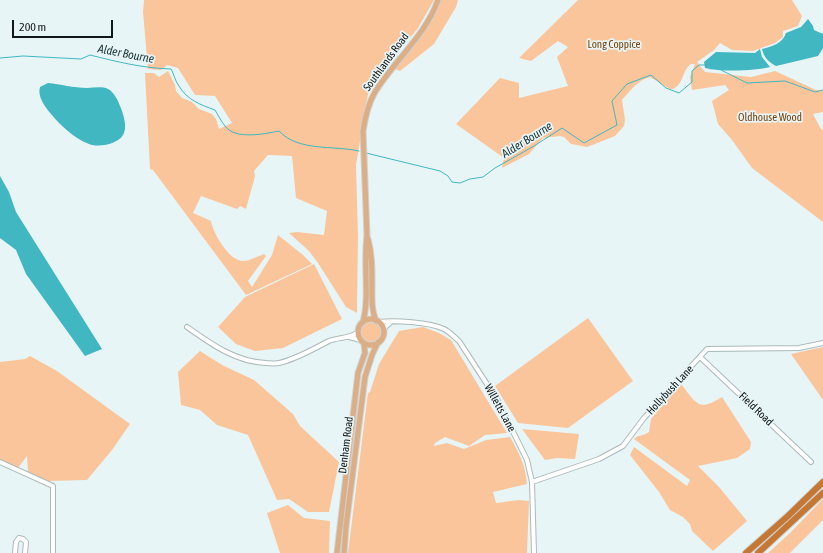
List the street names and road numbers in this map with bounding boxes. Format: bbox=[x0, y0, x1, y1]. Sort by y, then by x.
street label: Southlands Road bbox=[361, 30, 411, 94]
street label: Hollybush Lane bbox=[644, 363, 696, 417]
street label: Willetts Lane bbox=[481, 382, 519, 434]
street label: Field Road bbox=[736, 389, 776, 429]
street label: Denham Road bbox=[336, 416, 356, 474]

